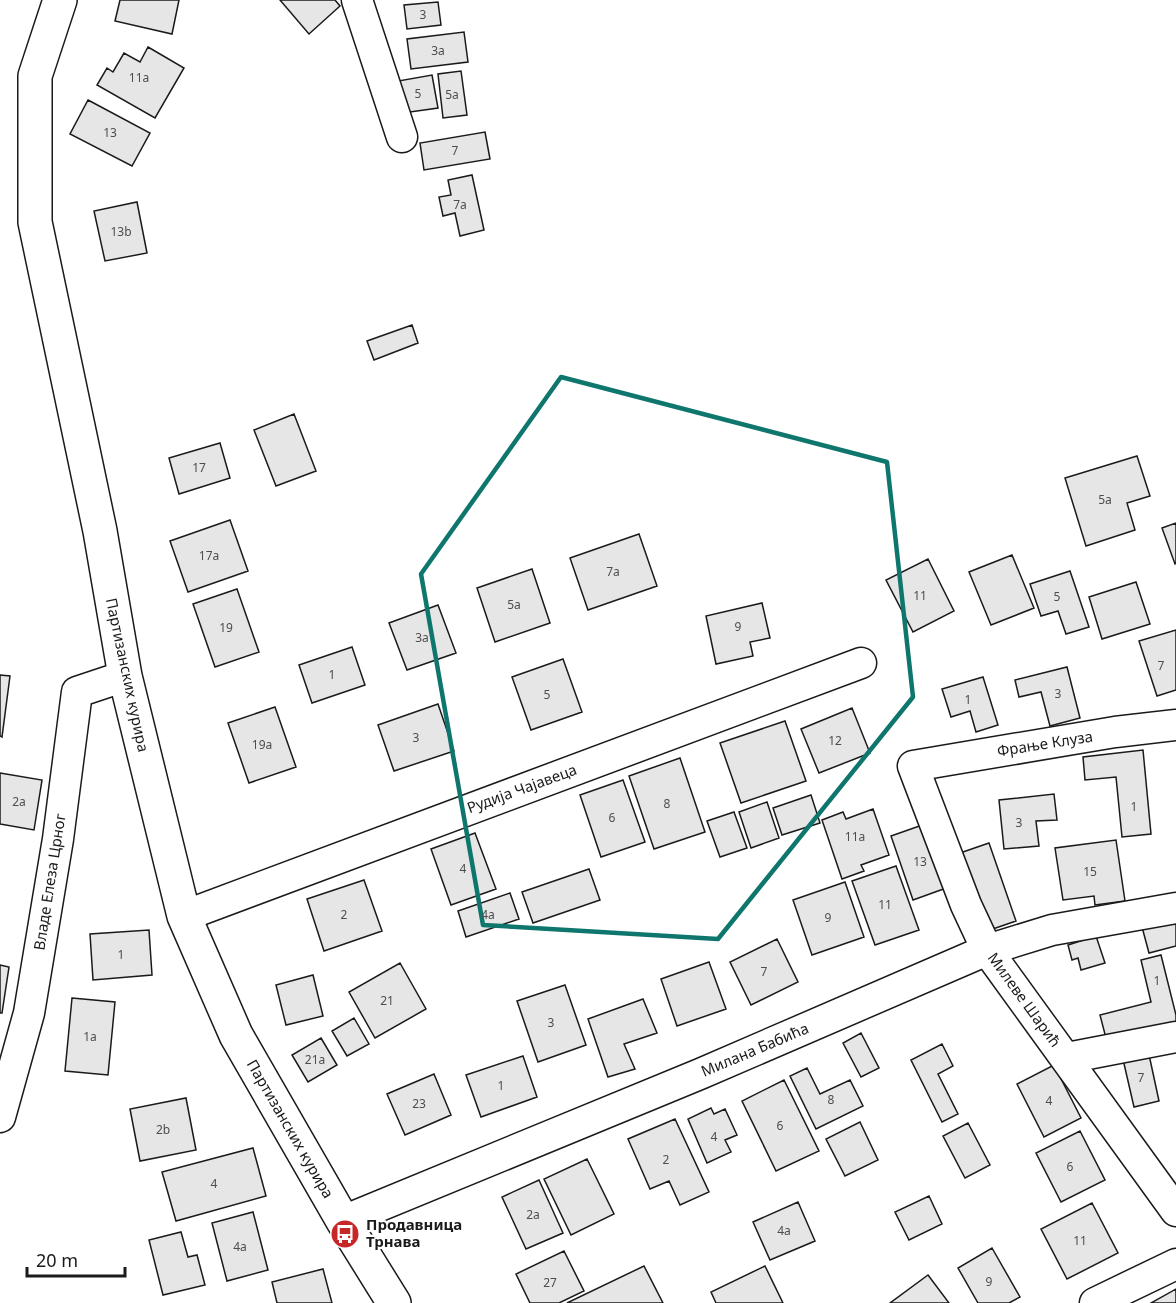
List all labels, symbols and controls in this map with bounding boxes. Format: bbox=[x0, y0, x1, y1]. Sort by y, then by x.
house number: 3 bbox=[420, 6, 427, 23]
house number: 3a bbox=[431, 42, 445, 59]
house number: 11a bbox=[129, 69, 149, 86]
house number: 5 bbox=[415, 85, 422, 102]
house number: 5a bbox=[445, 86, 459, 103]
house number: 13 bbox=[103, 124, 117, 141]
house number: 7 bbox=[452, 142, 459, 159]
house number: 7a bbox=[453, 196, 467, 213]
house number: 13b bbox=[110, 223, 132, 240]
house number: 17 bbox=[192, 459, 206, 476]
house number: 5a bbox=[1098, 491, 1112, 508]
house number: 17a bbox=[199, 547, 219, 564]
house number: 7a bbox=[606, 563, 620, 580]
house number: 11 bbox=[913, 587, 927, 604]
house number: 5 bbox=[1054, 588, 1061, 605]
street label: Партизанских курира bbox=[102, 596, 154, 754]
house number: 5a bbox=[507, 596, 521, 613]
house number: 9 bbox=[735, 618, 742, 635]
house number: 19 bbox=[219, 619, 233, 636]
house number: 3a bbox=[415, 629, 429, 646]
house number: 7 bbox=[1158, 657, 1165, 674]
house number: 1 bbox=[329, 666, 335, 683]
house number: 3 bbox=[1055, 685, 1062, 702]
house number: 5 bbox=[544, 686, 551, 703]
house number: 1 bbox=[965, 691, 971, 708]
street label: Фрање Клуза bbox=[996, 726, 1094, 760]
house number: 3 bbox=[413, 729, 420, 746]
house number: 12 bbox=[828, 732, 842, 749]
house number: 19a bbox=[252, 736, 272, 753]
street label: Рудија Чајавеца bbox=[464, 759, 579, 817]
house number: 2a bbox=[12, 793, 26, 810]
house number: 8 bbox=[664, 795, 671, 812]
house number: 1 bbox=[1131, 798, 1137, 815]
house number: 6 bbox=[609, 809, 616, 826]
street label: Владе Елеза Црног bbox=[28, 812, 70, 952]
house number: 3 bbox=[1016, 814, 1023, 831]
house number: 11a bbox=[845, 828, 865, 845]
house number: 13 bbox=[913, 853, 927, 870]
house number: 4 bbox=[460, 860, 467, 877]
house number: 15 bbox=[1083, 863, 1097, 880]
house number: 11 bbox=[878, 896, 892, 913]
house number: 2 bbox=[341, 906, 348, 923]
house number: 4a bbox=[481, 906, 495, 923]
house number: 9 bbox=[825, 909, 832, 926]
house number: 1 bbox=[118, 946, 124, 963]
street label: Милеве Шарић bbox=[984, 948, 1066, 1051]
house number: 7 bbox=[761, 963, 768, 980]
house number: 1 bbox=[1154, 972, 1160, 989]
house number: 21 bbox=[380, 992, 394, 1009]
house number: 3 bbox=[548, 1014, 555, 1031]
street label: Милана Бабића bbox=[698, 1017, 811, 1081]
house number: 1a bbox=[83, 1028, 97, 1045]
house number: 21a bbox=[305, 1051, 325, 1068]
street label: Партизанских курира bbox=[243, 1055, 339, 1202]
house number: 7 bbox=[1138, 1069, 1145, 1086]
house number: 1 bbox=[498, 1077, 504, 1094]
house number: 8 bbox=[828, 1091, 835, 1108]
house number: 4 bbox=[1046, 1092, 1053, 1109]
house number: 23 bbox=[412, 1095, 426, 1112]
house number: 6 bbox=[777, 1117, 784, 1134]
house number: 2b bbox=[156, 1121, 170, 1138]
house number: 4 bbox=[711, 1128, 718, 1145]
house number: 2 bbox=[663, 1151, 670, 1168]
house number: 6 bbox=[1067, 1158, 1074, 1175]
house number: 4 bbox=[211, 1175, 218, 1192]
house number: 2a bbox=[526, 1206, 540, 1223]
place label: Продавница Трнава bbox=[366, 1214, 462, 1251]
bus stop icon: Продавница Трнава bbox=[329, 1218, 361, 1250]
house number: 4a bbox=[777, 1222, 791, 1239]
house number: 11 bbox=[1073, 1232, 1087, 1249]
house number: 4a bbox=[233, 1238, 247, 1255]
scale bar bbox=[27, 1240, 124, 1278]
text: 20 m bbox=[36, 1248, 78, 1272]
house number: 9 bbox=[986, 1273, 993, 1290]
house number: 27 bbox=[543, 1274, 557, 1291]

